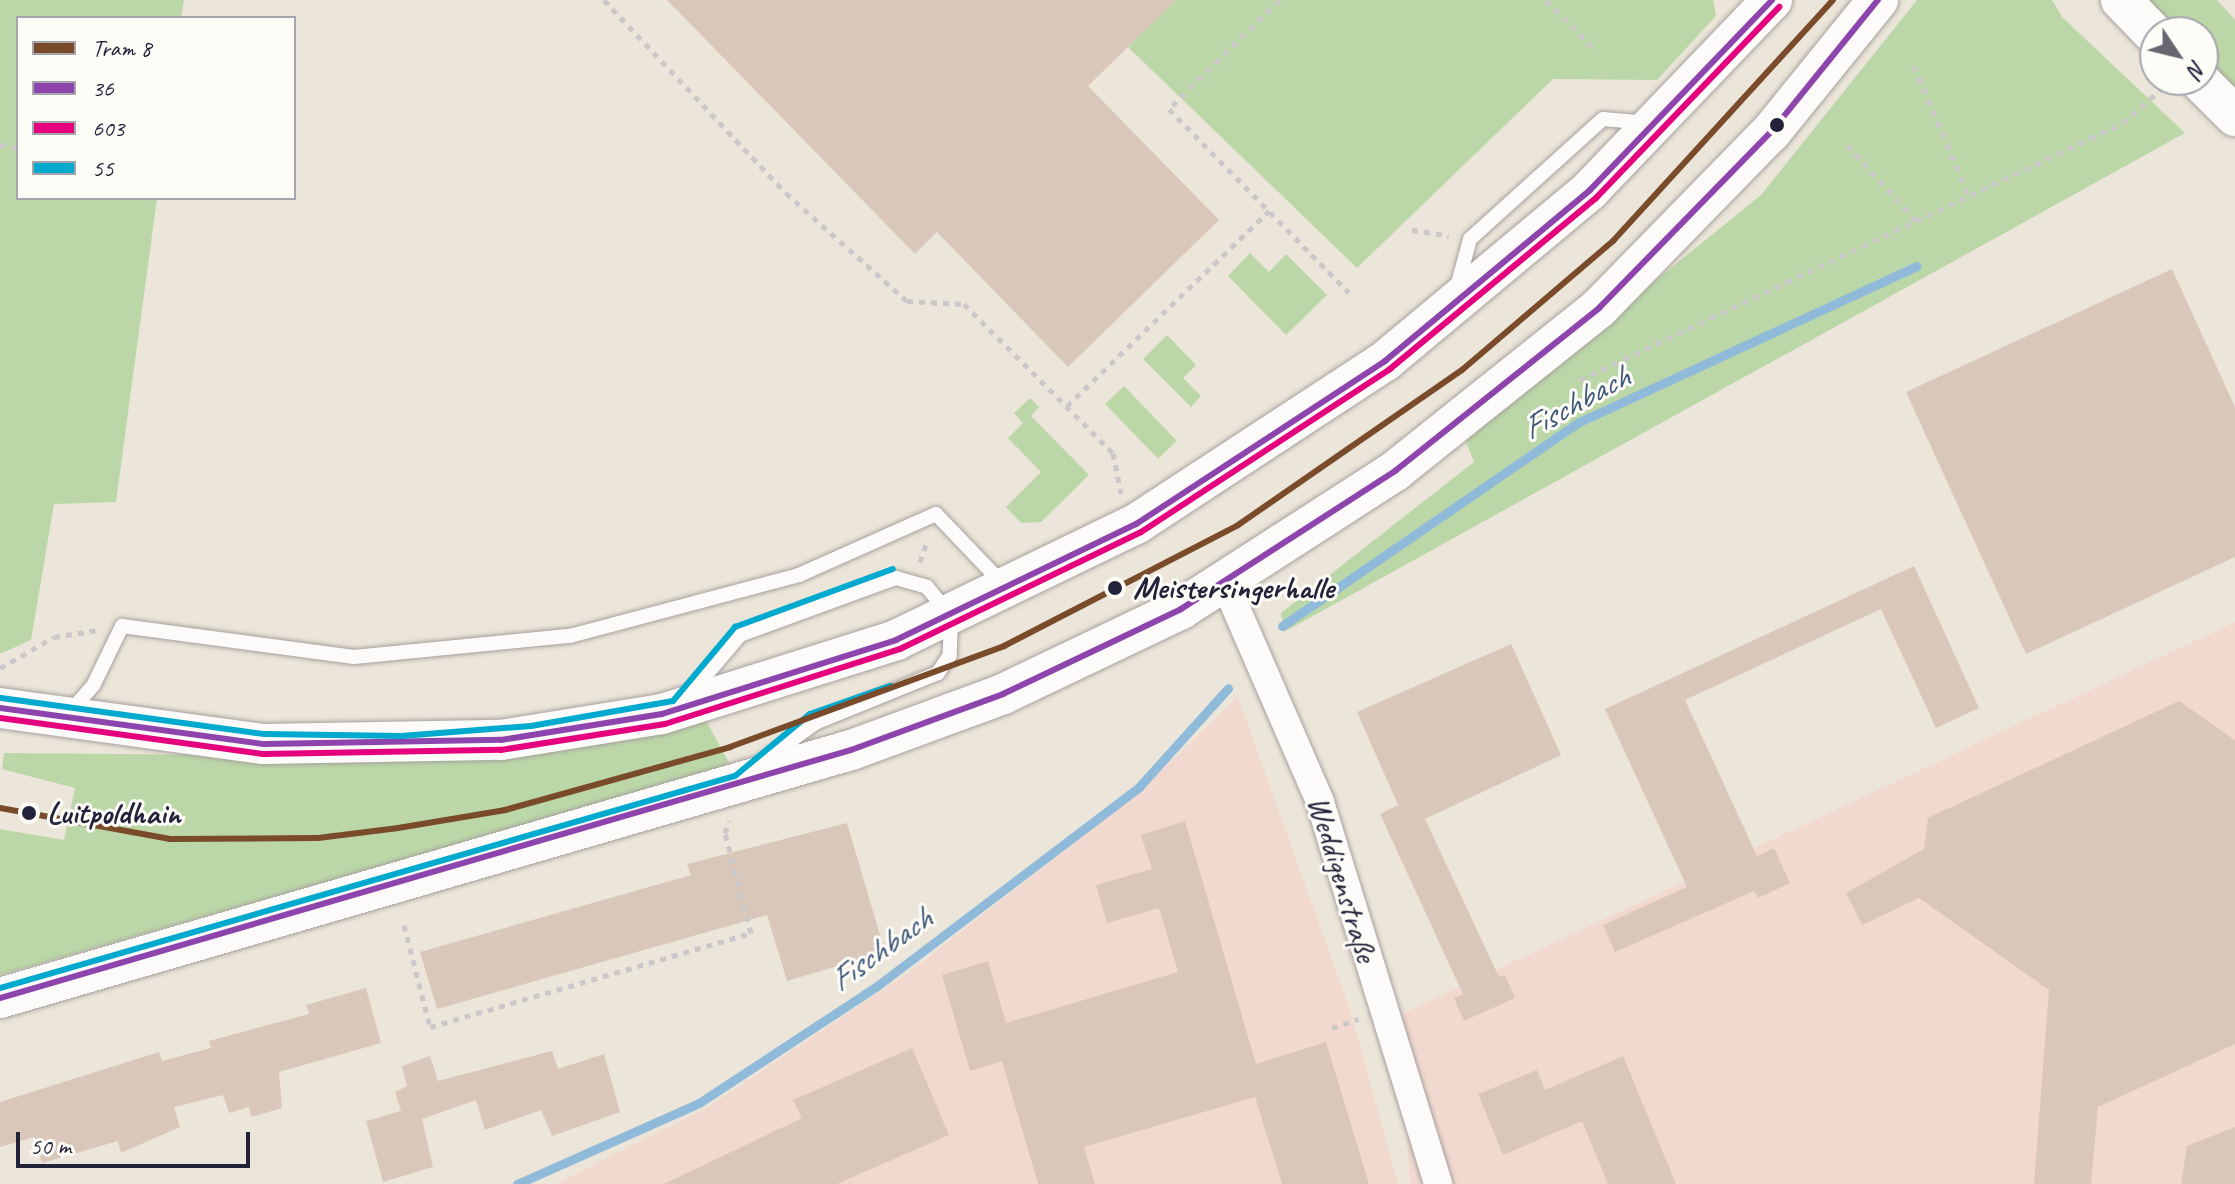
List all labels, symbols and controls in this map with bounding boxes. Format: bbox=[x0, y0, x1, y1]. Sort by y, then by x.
legend bbox=[16, 16, 296, 200]
north arrow bbox=[2139, 16, 2219, 96]
text: Tram 8 bbox=[92, 33, 151, 63]
text: N bbox=[2182, 55, 2212, 82]
text: 36 bbox=[92, 73, 114, 103]
text: 603 bbox=[92, 113, 124, 143]
unlabelled marker bbox=[1769, 117, 1785, 133]
text: 55 bbox=[92, 153, 114, 183]
water label: Fischbach bbox=[1514, 356, 1636, 448]
place label: Meistersingerhalle bbox=[1133, 569, 1334, 607]
marker: Meistersingerhalle bbox=[1104, 577, 1126, 599]
street label: Weddigenstraße bbox=[1299, 792, 1385, 966]
place label: Luitpoldhain bbox=[47, 794, 180, 832]
marker: Luitpoldhain bbox=[18, 802, 40, 824]
water label: Fischbach bbox=[821, 898, 939, 1000]
scale bar bbox=[20, 1116, 254, 1166]
text: 50 m bbox=[30, 1131, 71, 1161]

